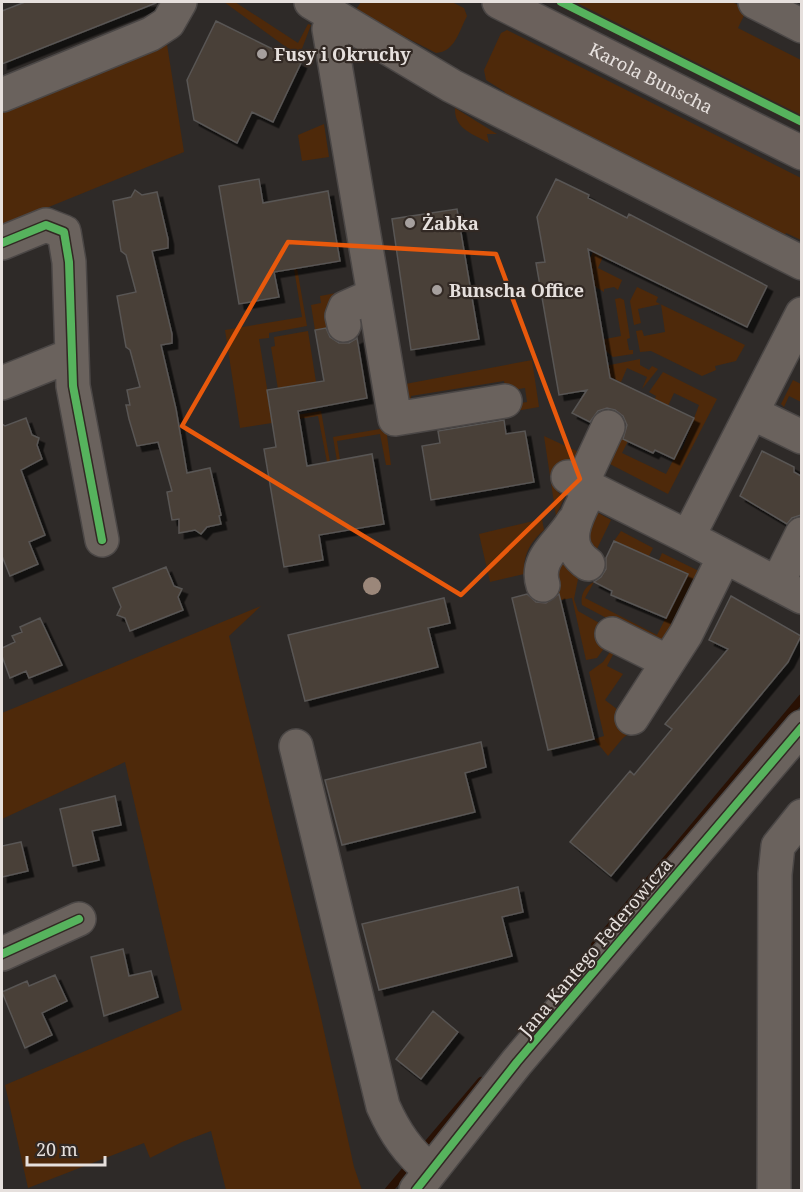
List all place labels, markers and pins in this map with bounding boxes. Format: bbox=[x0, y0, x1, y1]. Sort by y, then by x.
place label: Fusy i Okruchy bbox=[274, 42, 411, 66]
marker: Fusy i Okruchy bbox=[255, 47, 269, 61]
place label: Żabka bbox=[422, 211, 479, 235]
marker: Żabka bbox=[403, 216, 417, 230]
place label: Bunscha Office bbox=[449, 278, 584, 302]
marker: Bunscha Office bbox=[430, 283, 444, 297]

